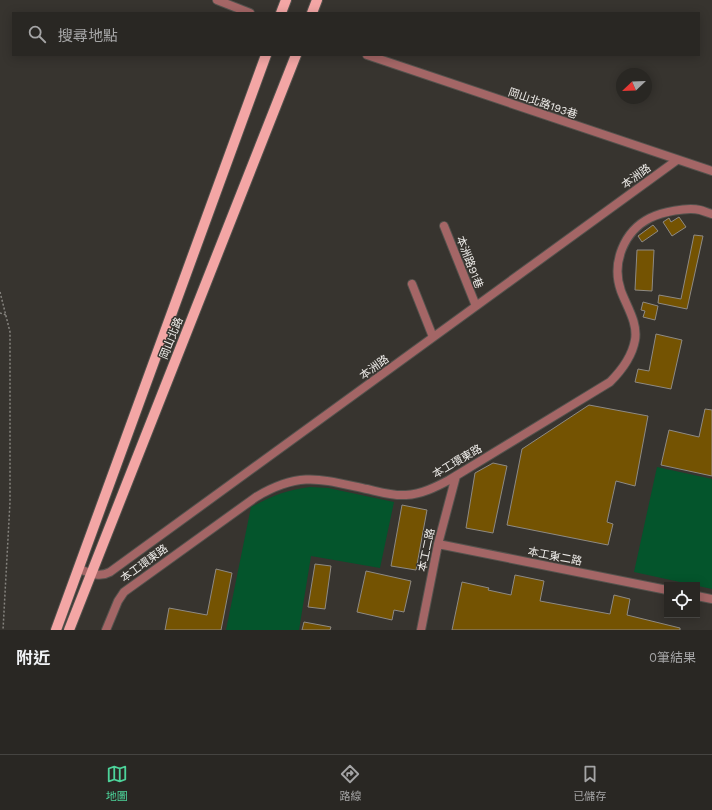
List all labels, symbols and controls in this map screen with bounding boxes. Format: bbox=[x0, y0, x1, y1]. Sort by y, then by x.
search box bbox=[12, 12, 700, 56]
icon: search bbox=[26, 23, 48, 45]
text: 搜尋地點 bbox=[58, 27, 118, 45]
north arrow bbox=[616, 68, 652, 104]
street label: 岡山北路193巷 bbox=[507, 86, 579, 121]
street label: 本洲路 bbox=[619, 161, 653, 191]
street label: 本洲路91巷 bbox=[454, 234, 485, 290]
street label: 岡山北路 bbox=[157, 315, 186, 361]
street label: 本洲路 bbox=[357, 352, 391, 382]
street label: 本工環東路 bbox=[430, 442, 484, 481]
street label: 本工二路 bbox=[416, 527, 437, 573]
street label: 本工環東路 bbox=[118, 542, 170, 585]
street label: 本工東二路 bbox=[527, 545, 583, 568]
map controls bbox=[664, 582, 700, 618]
button: locate bbox=[664, 582, 700, 618]
text: 附近 bbox=[16, 648, 50, 668]
text: 0筆結果 bbox=[649, 650, 696, 665]
tab: 地圖 bbox=[106, 763, 128, 803]
tab: 路線 bbox=[339, 763, 361, 803]
tab: 已儲存 bbox=[573, 763, 606, 803]

